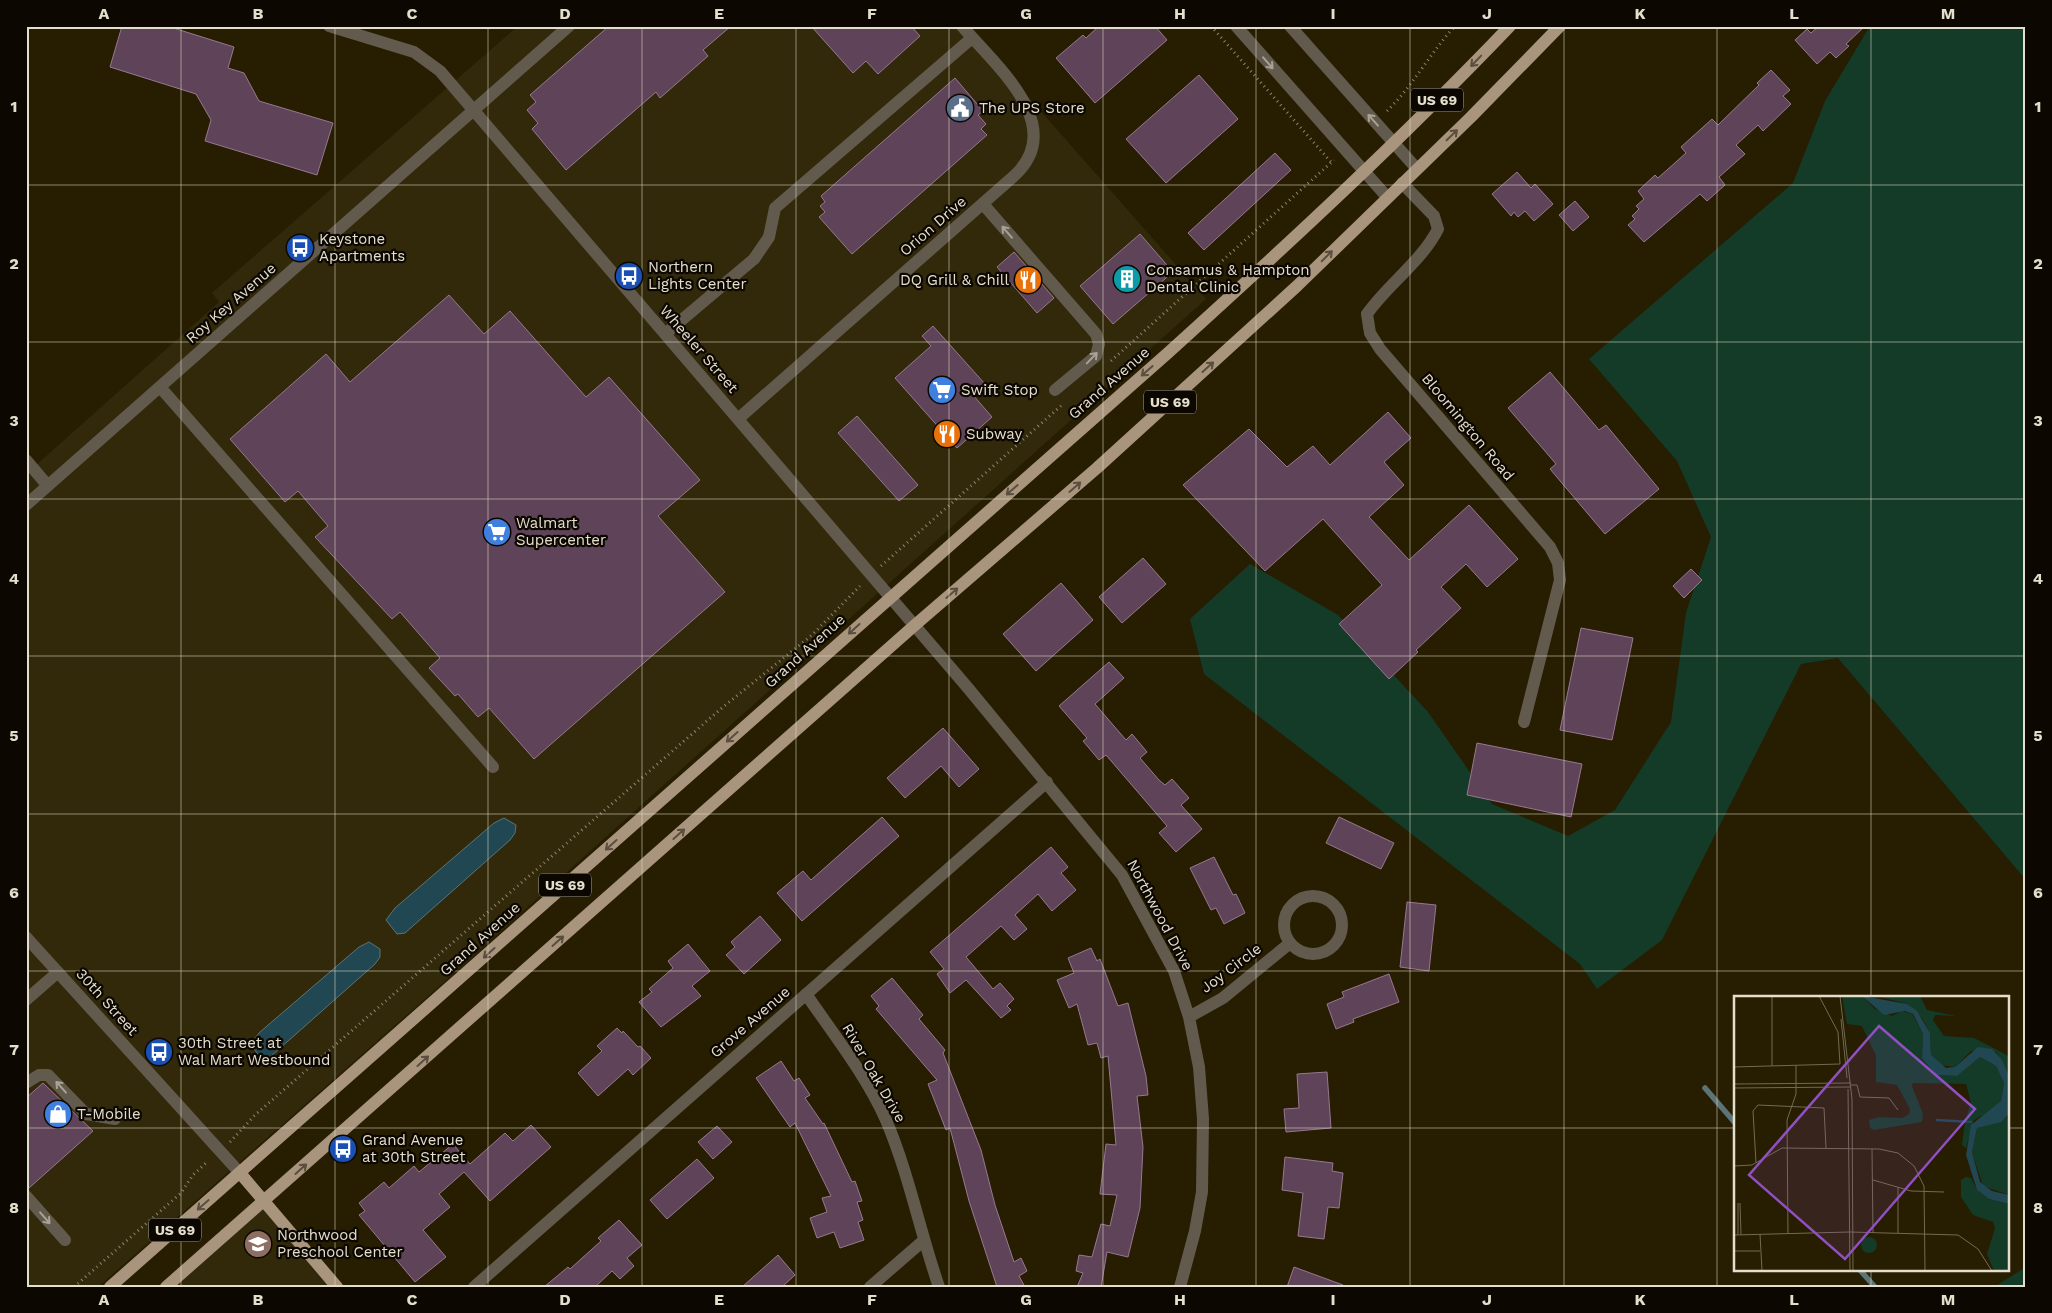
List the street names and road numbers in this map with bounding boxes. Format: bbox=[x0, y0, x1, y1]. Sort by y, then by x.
road number: US 69 bbox=[1411, 88, 1463, 112]
street label: Orion Drive bbox=[896, 192, 970, 260]
street label: Roy Key Avenue bbox=[182, 259, 280, 347]
street label: Wheeler Street bbox=[656, 301, 742, 397]
street label: Grand Avenue bbox=[1065, 343, 1153, 423]
street label: Bloomington Road bbox=[1418, 370, 1518, 484]
road number: US 69 bbox=[1144, 391, 1196, 414]
street label: Grand Avenue bbox=[761, 610, 849, 692]
street label: Northwood Drive bbox=[1123, 856, 1197, 974]
road number: US 69 bbox=[539, 874, 591, 896]
street label: Grand Avenue bbox=[436, 898, 524, 980]
street label: Joy Circle bbox=[1197, 939, 1265, 997]
street label: 30th Street bbox=[72, 965, 142, 1040]
street label: Grove Avenue bbox=[706, 982, 794, 1062]
street label: River Oak Drive bbox=[838, 1020, 910, 1126]
road number: US 69 bbox=[149, 1218, 201, 1242]

